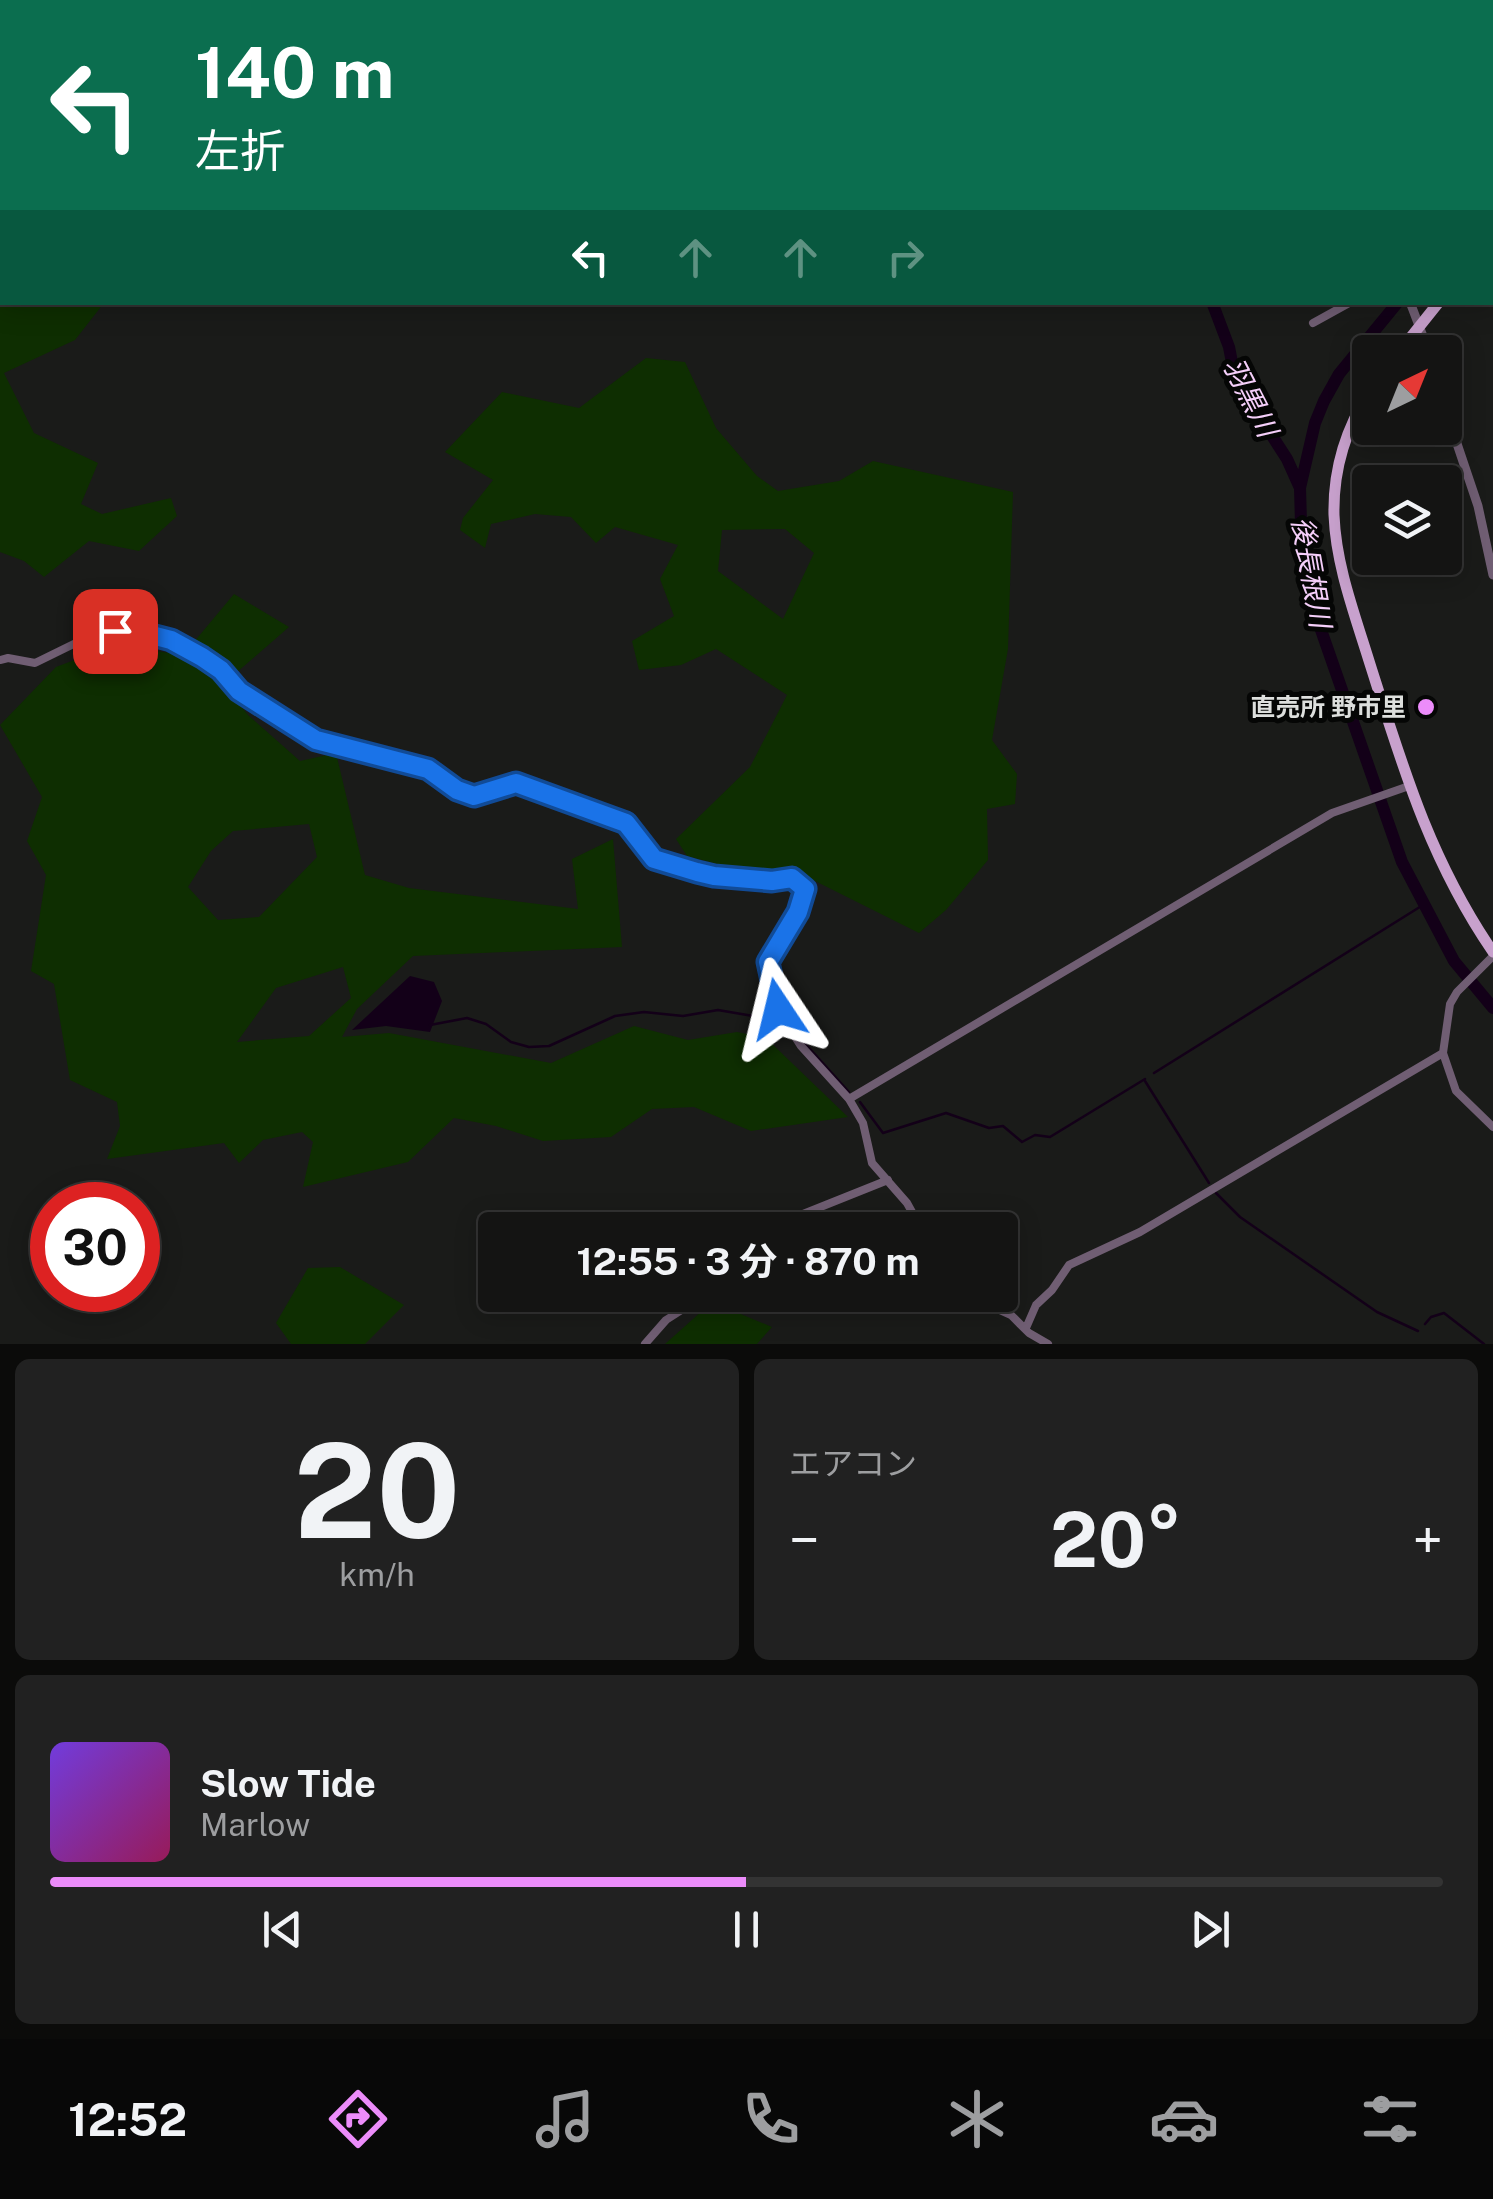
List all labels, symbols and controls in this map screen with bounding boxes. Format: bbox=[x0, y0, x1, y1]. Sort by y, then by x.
text: 140 m bbox=[195, 31, 394, 114]
icon: left bbox=[30, 40, 160, 170]
text: 左折 bbox=[195, 124, 285, 177]
icon: left bbox=[563, 230, 618, 285]
icon: ahead bbox=[668, 230, 723, 285]
icon: ahead bbox=[773, 230, 828, 285]
icon: right bbox=[878, 230, 933, 285]
north arrow bbox=[1352, 335, 1462, 445]
map controls bbox=[1352, 335, 1462, 575]
water label: 羽黒川 bbox=[1217, 352, 1286, 445]
button: layers bbox=[1352, 465, 1462, 575]
water label: 後長根川 bbox=[1286, 514, 1338, 633]
pin bbox=[73, 589, 158, 674]
icon: arrive bbox=[88, 604, 143, 659]
place label: 直売所 野市里 bbox=[1250, 692, 1406, 722]
marker: 直売所 野市里 bbox=[1415, 696, 1437, 718]
position arrow bbox=[726, 957, 830, 1061]
speed limit sign: 30 bbox=[30, 1182, 160, 1312]
text: 12:55 · 3 分 · 870 m bbox=[577, 1239, 919, 1284]
text: 20 bbox=[294, 1415, 460, 1567]
text: エアコン bbox=[789, 1445, 917, 1482]
text: 20° bbox=[1050, 1496, 1182, 1584]
text: − bbox=[789, 1508, 820, 1572]
text: + bbox=[1412, 1508, 1443, 1572]
text: km/h bbox=[339, 1556, 415, 1593]
text: Slow Tide bbox=[200, 1761, 376, 1806]
text: Marlow bbox=[200, 1806, 310, 1843]
icon: previous bbox=[255, 1902, 310, 1957]
icon: pause bbox=[719, 1902, 774, 1957]
icon: next bbox=[1183, 1902, 1238, 1957]
icon: directions bbox=[323, 2084, 393, 2154]
icon: music bbox=[530, 2084, 600, 2154]
icon: phone bbox=[736, 2084, 806, 2154]
icon: climate bbox=[942, 2084, 1012, 2154]
icon: car bbox=[1149, 2084, 1219, 2154]
icon: filters bbox=[1355, 2084, 1425, 2154]
text: 12:52 bbox=[68, 2093, 187, 2146]

